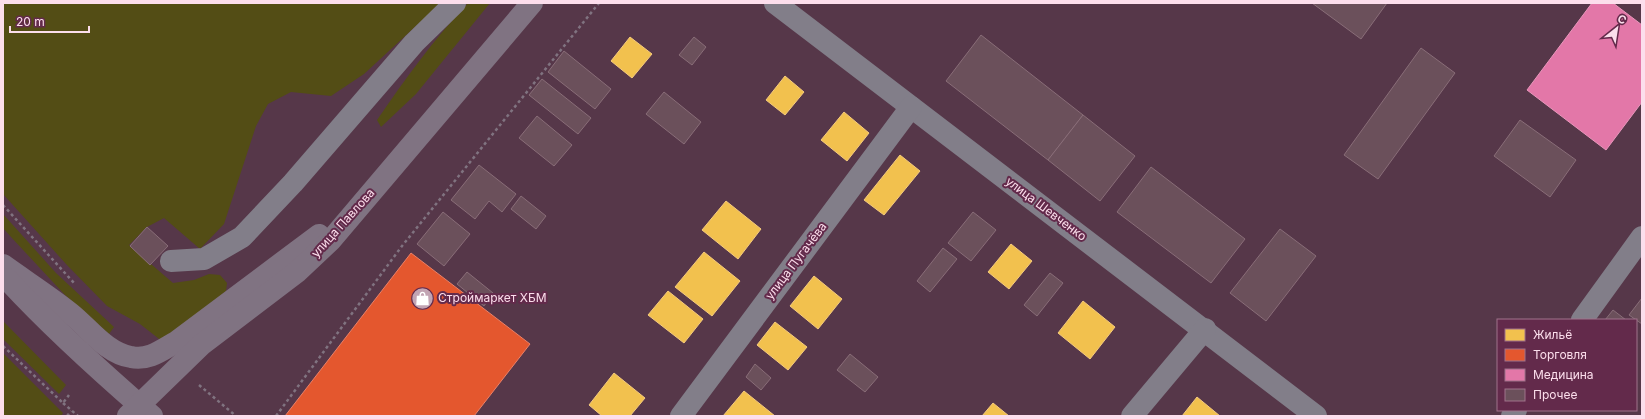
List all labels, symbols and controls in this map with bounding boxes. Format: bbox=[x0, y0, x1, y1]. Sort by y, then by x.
scale bar bbox=[10, 8, 89, 34]
north arrow bbox=[1597, 8, 1637, 48]
text: С bbox=[1615, 11, 1629, 27]
text: 20 m bbox=[16, 14, 45, 29]
street label: улица Шевченко bbox=[1003, 173, 1090, 244]
street label: улица Павлова bbox=[308, 185, 377, 260]
street label: улица Пугачёва bbox=[762, 219, 829, 302]
shop icon: Строймаркет ХБМ bbox=[410, 285, 436, 311]
place label: Строймаркет ХБМ bbox=[438, 290, 546, 305]
legend bbox=[1497, 319, 1637, 411]
text: Жильё bbox=[1533, 327, 1572, 342]
text: Торговля bbox=[1533, 347, 1587, 362]
text: Медицина bbox=[1533, 367, 1594, 382]
text: Прочее bbox=[1533, 387, 1578, 402]

